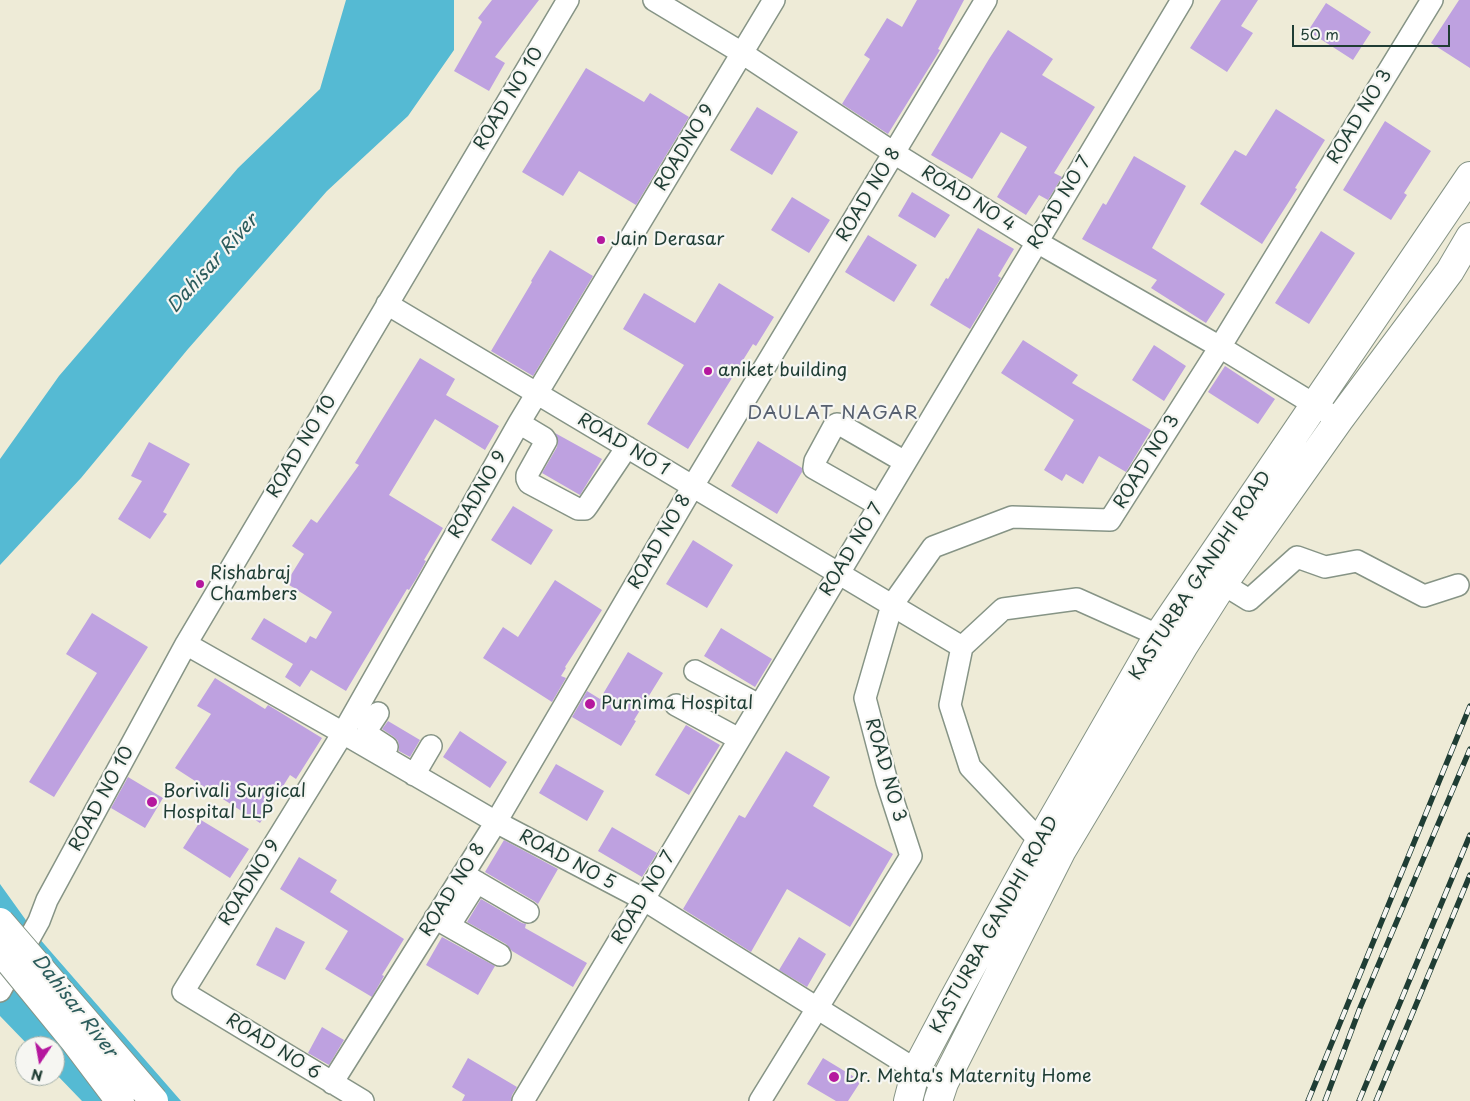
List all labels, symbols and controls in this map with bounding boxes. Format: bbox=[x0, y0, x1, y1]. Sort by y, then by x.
scale bar bbox=[1295, 15, 1452, 47]
text: 50 m bbox=[1300, 22, 1339, 45]
street label: ROAD NO 10 bbox=[470, 44, 548, 154]
street label: ROAD NO 3 bbox=[1323, 66, 1397, 168]
street label: ROADNO 9 bbox=[651, 101, 719, 195]
street label: ROAD NO 8 bbox=[832, 144, 906, 246]
street label: ROAD NO 7 bbox=[1024, 152, 1096, 254]
street label: ROAD NO 4 bbox=[917, 162, 1019, 236]
water label: Dahisar River bbox=[163, 210, 263, 318]
place label: Jain Derasar bbox=[611, 229, 724, 251]
marker: Jain Derasar bbox=[595, 234, 607, 246]
place label: aniket building bbox=[718, 360, 847, 382]
marker: aniket building bbox=[702, 365, 714, 377]
street label: ROAD NO 10 bbox=[263, 392, 341, 502]
district label: DAULAT NAGAR bbox=[745, 403, 921, 425]
street label: ROAD NO 1 bbox=[573, 409, 673, 481]
street label: ROAD NO 3 bbox=[1110, 411, 1184, 513]
street label: ROADNO 9 bbox=[444, 447, 512, 543]
street label: KASTURBA GANDHI ROAD bbox=[1125, 468, 1277, 684]
street label: ROAD NO 8 bbox=[624, 491, 696, 593]
street label: ROAD NO 7 bbox=[816, 499, 888, 601]
place label: Rishabraj Chambers bbox=[210, 563, 297, 606]
marker: Rishabraj Chambers bbox=[194, 578, 206, 590]
place label: Purnima Hospital bbox=[601, 693, 753, 715]
marker: Purnima Hospital bbox=[583, 697, 597, 711]
street label: ROAD NO 3 bbox=[860, 716, 910, 824]
street label: ROAD NO 10 bbox=[65, 743, 139, 855]
place label: Borivali Surgical Hospital LLP bbox=[163, 781, 306, 824]
marker: Borivali Surgical Hospital LLP bbox=[145, 795, 159, 809]
street label: KASTURBA GANDHI ROAD bbox=[926, 813, 1064, 1037]
street label: ROAD NO 5 bbox=[515, 825, 619, 895]
street label: ROADNO 9 bbox=[215, 836, 285, 930]
street label: ROAD NO 8 bbox=[416, 839, 490, 941]
street label: ROAD NO 7 bbox=[608, 847, 680, 949]
water label: Dahisar River bbox=[27, 950, 121, 1062]
street label: ROAD NO 6 bbox=[222, 1009, 324, 1085]
north arrow bbox=[15, 1036, 65, 1086]
text: N bbox=[29, 1064, 45, 1087]
place label: Dr. Mehta's Maternity Home bbox=[845, 1066, 1092, 1088]
marker: Dr. Mehta's Maternity Home bbox=[827, 1070, 841, 1084]

